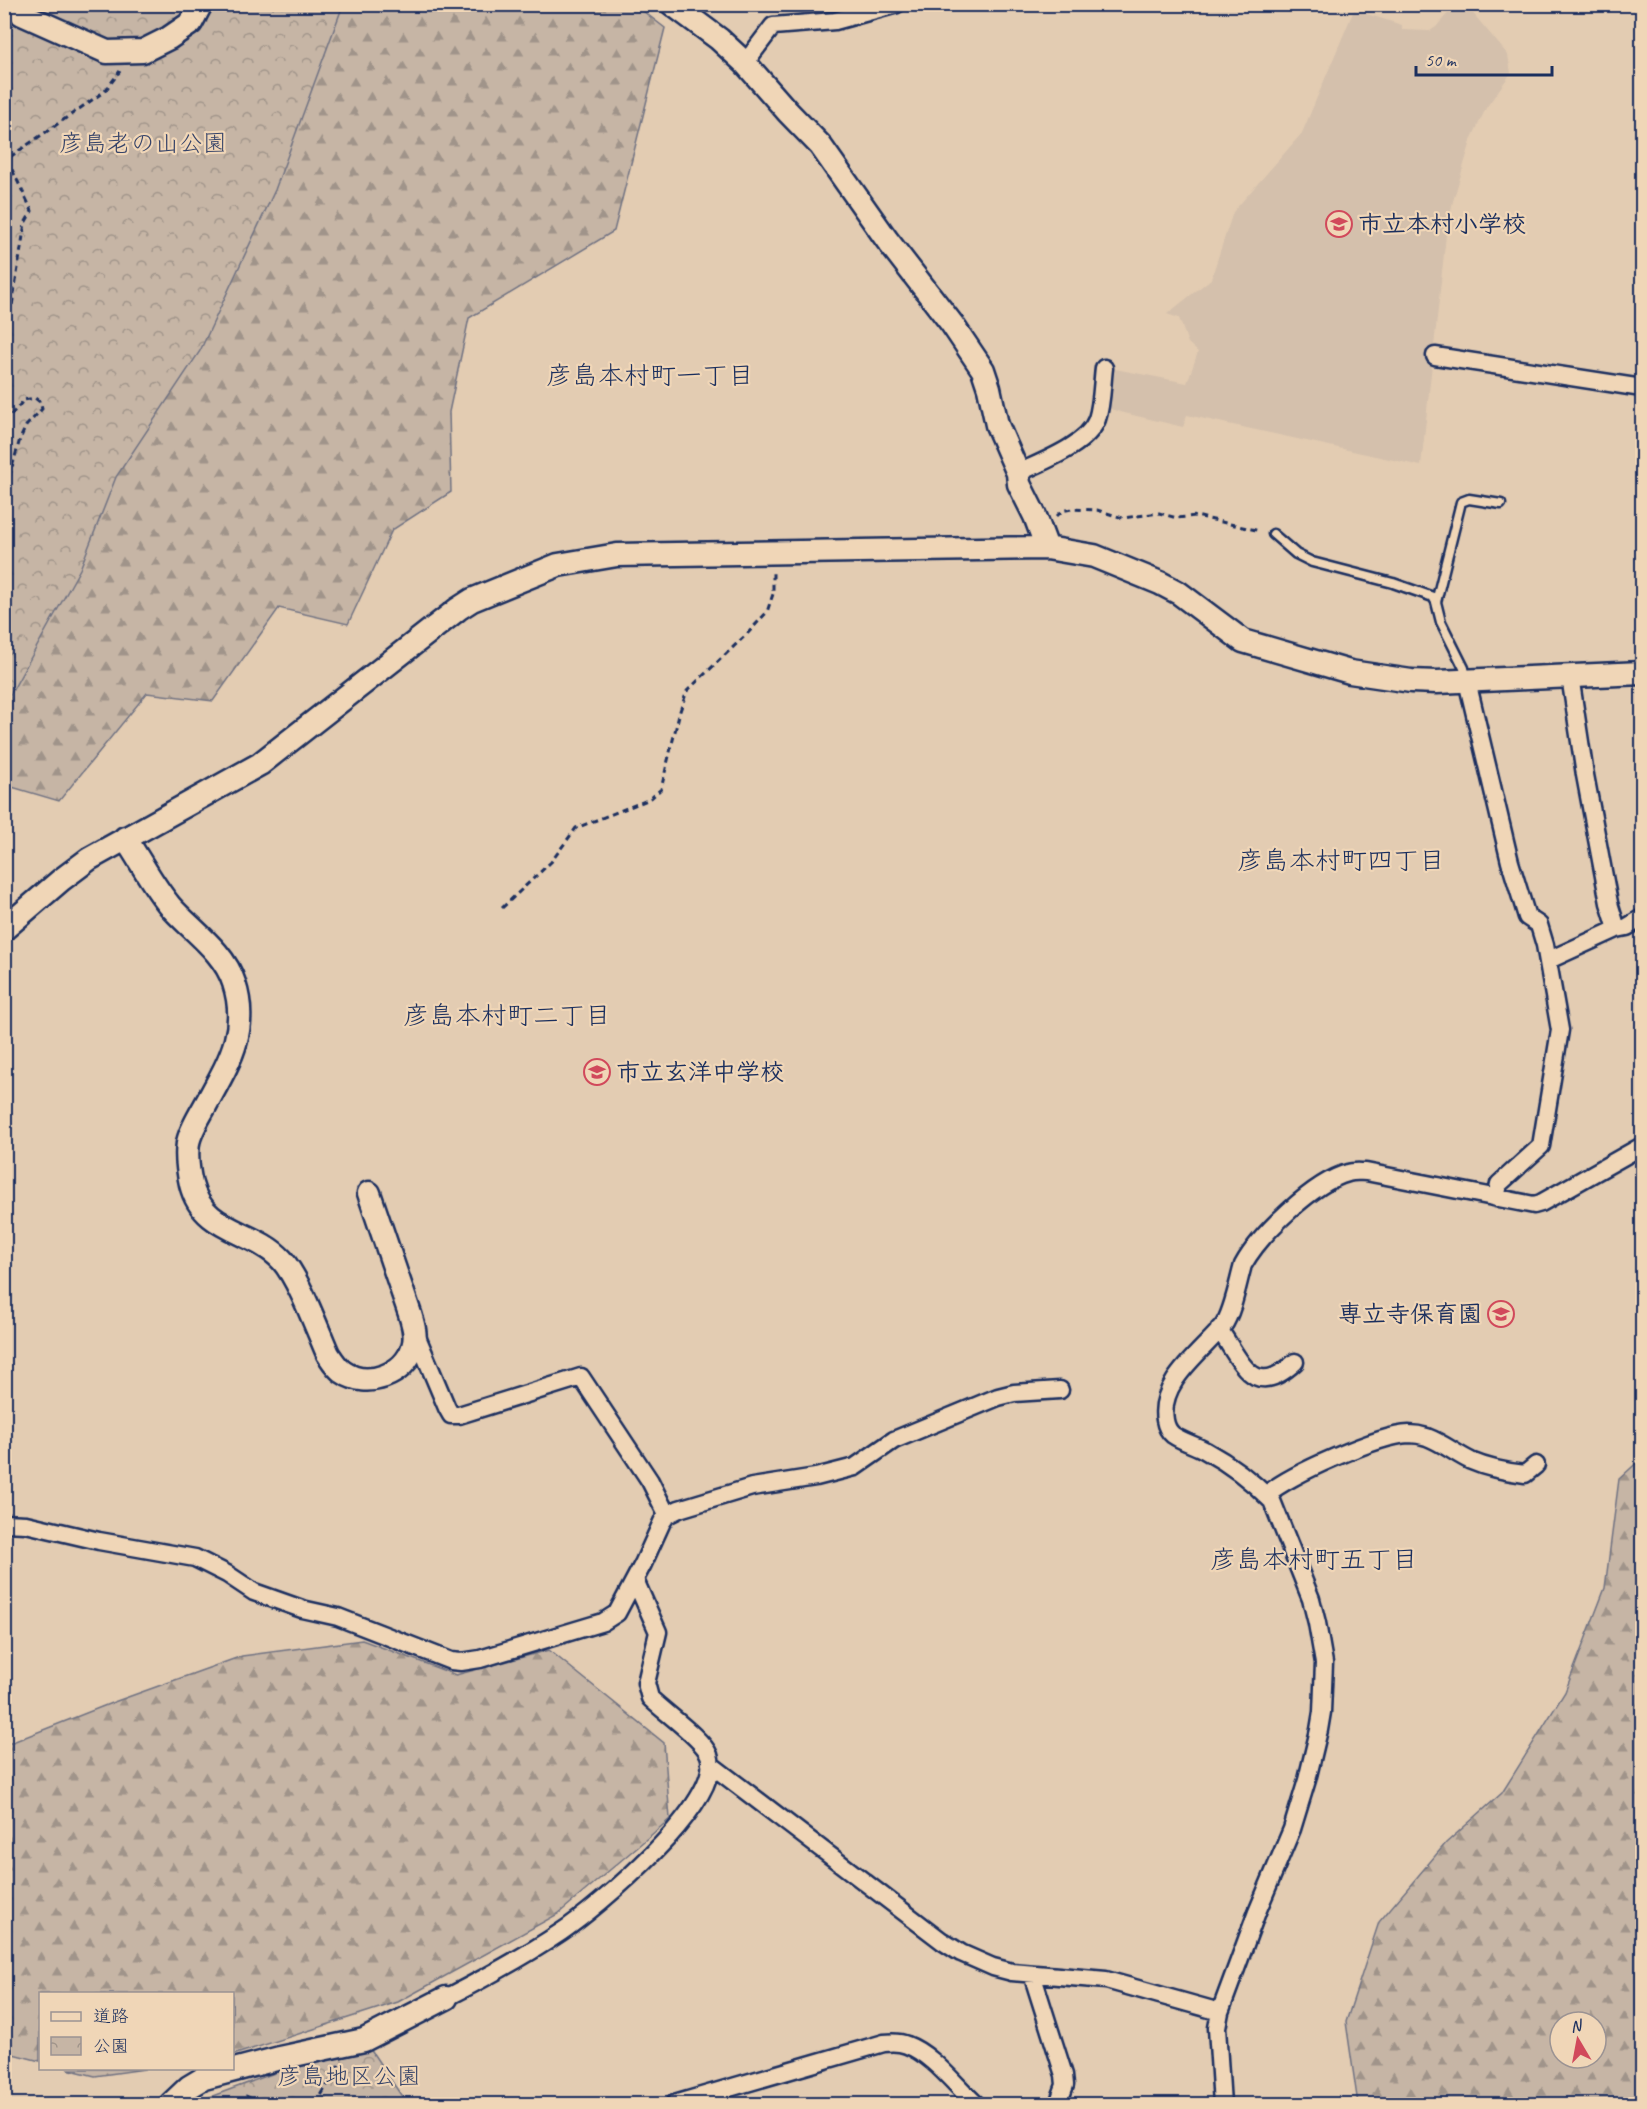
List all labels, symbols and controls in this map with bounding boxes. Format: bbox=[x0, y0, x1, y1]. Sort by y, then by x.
scale bar bbox=[1416, 39, 1552, 77]
text: 50 m bbox=[1425, 49, 1458, 71]
park label: 彦島老の山公園 bbox=[59, 128, 227, 158]
school or university icon: 市立本村小学校 bbox=[1324, 209, 1354, 239]
place label: 市立本村小学校 bbox=[1358, 209, 1526, 239]
district label: 彦島本村町一丁目 bbox=[546, 359, 754, 392]
district label: 彦島本村町四丁目 bbox=[1237, 844, 1445, 877]
district label: 彦島本村町二丁目 bbox=[403, 999, 611, 1032]
school or university icon: 市立玄洋中学校 bbox=[582, 1057, 612, 1087]
place label: 市立玄洋中学校 bbox=[616, 1057, 784, 1087]
place label: 専立寺保育園 bbox=[1338, 1299, 1482, 1329]
school or university icon: 専立寺保育園 bbox=[1486, 1299, 1516, 1329]
district label: 彦島本村町五丁目 bbox=[1210, 1543, 1418, 1576]
legend bbox=[39, 1992, 234, 2070]
text: 道路 bbox=[93, 2005, 129, 2027]
north arrow bbox=[1548, 2010, 1608, 2070]
text: N bbox=[1569, 2015, 1585, 2037]
text: 公園 bbox=[93, 2035, 129, 2057]
park label: 彦島地区公園 bbox=[277, 2061, 421, 2091]

